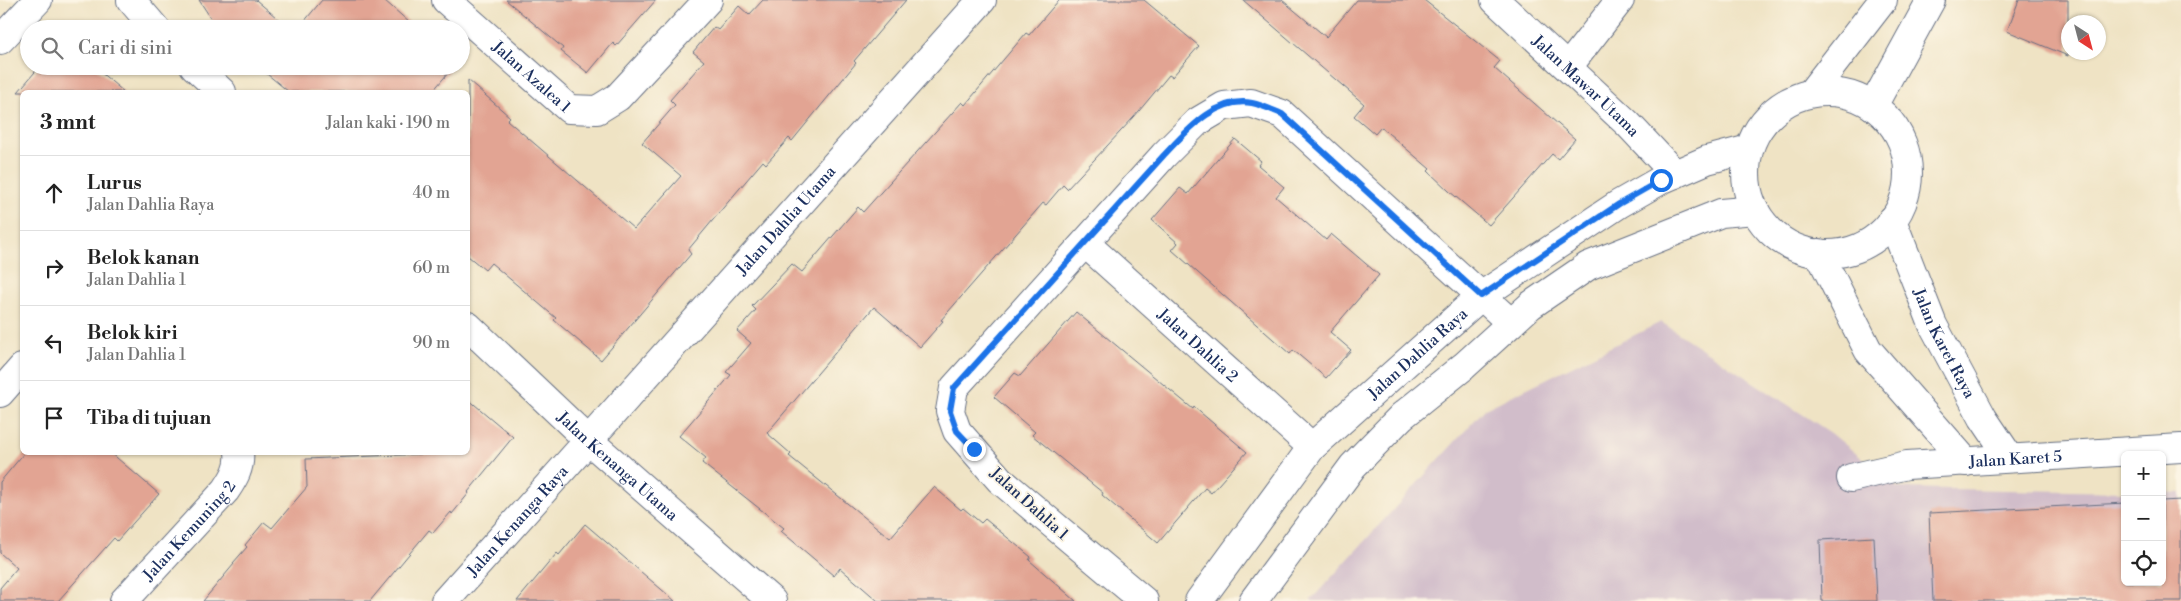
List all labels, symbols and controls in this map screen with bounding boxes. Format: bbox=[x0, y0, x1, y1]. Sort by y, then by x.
north arrow bbox=[2061, 15, 2106, 60]
search box bbox=[20, 20, 470, 75]
street label: Jalan Mawar Utama bbox=[1527, 30, 1644, 142]
icon: search bbox=[38, 34, 66, 62]
text: Cari di sini bbox=[78, 36, 173, 60]
street label: Jalan Azalea 1 bbox=[487, 36, 575, 117]
text: 3 mnt bbox=[40, 110, 95, 136]
text: Jalan kaki · 190 m bbox=[326, 113, 450, 133]
street label: Jalan Dahlia Utama bbox=[732, 161, 841, 280]
route start bbox=[1650, 169, 1673, 192]
text: Lurus bbox=[87, 171, 142, 195]
icon: ahead bbox=[40, 179, 68, 207]
text: 40 m bbox=[413, 183, 450, 203]
text: Jalan Dahlia Raya bbox=[87, 195, 214, 215]
text: Belok kanan bbox=[87, 246, 200, 270]
icon: right bbox=[40, 254, 68, 282]
text: 60 m bbox=[412, 258, 450, 278]
text: Jalan Dahlia 1 bbox=[87, 270, 186, 290]
street label: Jalan Karet Raya bbox=[1908, 285, 1980, 403]
street label: Jalan Dahlia Raya bbox=[1363, 303, 1473, 404]
street label: Jalan Dahlia 2 bbox=[1153, 304, 1242, 387]
text: Belok kiri bbox=[87, 321, 177, 345]
icon: left bbox=[40, 329, 68, 357]
text: 90 m bbox=[412, 333, 450, 353]
text: Jalan Dahlia 1 bbox=[87, 345, 186, 365]
icon: arrive bbox=[40, 404, 68, 432]
text: Tiba di tujuan bbox=[87, 406, 211, 430]
street label: Jalan Kenanga Utama bbox=[552, 407, 683, 526]
route end bbox=[963, 438, 986, 461]
street label: Jalan Karet 5 bbox=[1967, 446, 2063, 472]
map controls bbox=[2121, 451, 2166, 586]
button: + bbox=[2121, 451, 2166, 496]
street label: Jalan Kenanga Raya bbox=[462, 461, 573, 582]
street label: Jalan Dahlia 1 bbox=[985, 463, 1073, 544]
street label: Jalan Kemuning 2 bbox=[138, 477, 240, 586]
button: − bbox=[2121, 496, 2166, 541]
button: locate bbox=[2121, 541, 2166, 586]

